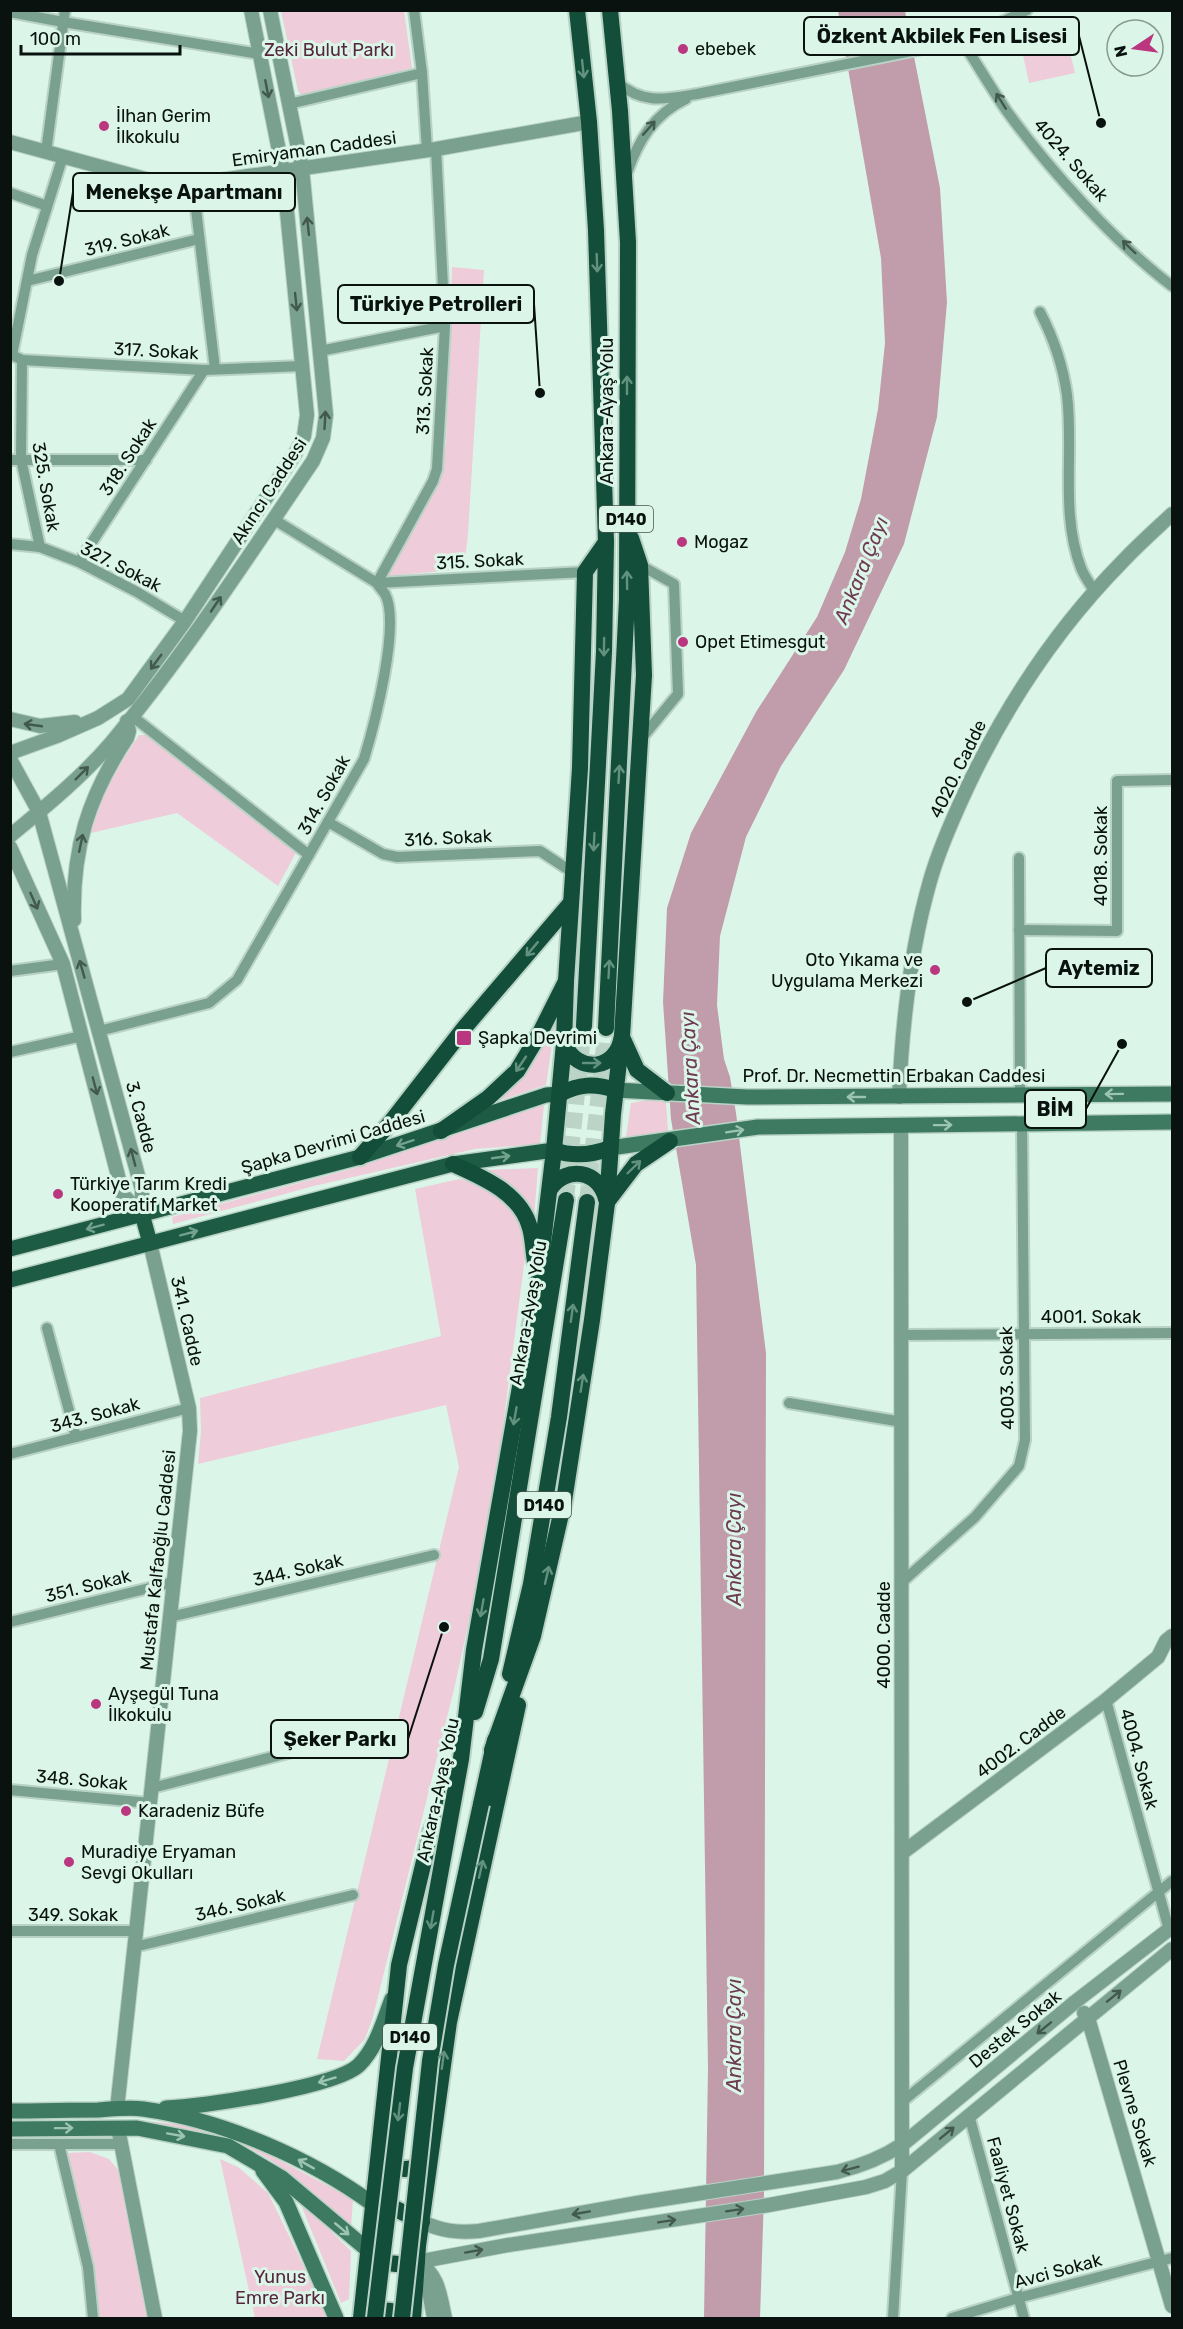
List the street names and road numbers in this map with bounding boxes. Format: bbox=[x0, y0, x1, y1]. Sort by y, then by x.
street label: 4024. Sokak bbox=[1029, 114, 1113, 207]
street label: Emiryaman Caddesi bbox=[230, 127, 398, 171]
street label: 319. Sokak bbox=[82, 219, 172, 261]
street label: 317. Sokak bbox=[113, 338, 200, 364]
street label: Ankara-Ayaş Yolu bbox=[596, 338, 618, 484]
street label: 313. Sokak bbox=[412, 346, 438, 435]
street label: 318. Sokak bbox=[95, 413, 162, 500]
street label: Akıncı Caddesi bbox=[226, 434, 312, 548]
street label: 325. Sokak bbox=[27, 440, 65, 534]
road number: D140 bbox=[599, 506, 653, 532]
street label: 327. Sokak bbox=[77, 537, 166, 597]
street label: 315. Sokak bbox=[436, 548, 525, 574]
street label: 4020. Cadde bbox=[925, 716, 991, 822]
street label: 314. Sokak bbox=[293, 751, 355, 839]
street label: 4018. Sokak bbox=[1090, 805, 1112, 906]
street label: 316. Sokak bbox=[404, 825, 493, 851]
street label: Prof. Dr. Necmettin Erbakan Caddesi bbox=[743, 1065, 1045, 1087]
street label: 3. Cadde bbox=[121, 1079, 161, 1155]
street label: Şapka Devrimi Caddesi bbox=[238, 1105, 428, 1179]
street label: Ankara-Ayaş Yolu bbox=[504, 1239, 552, 1387]
street label: 341. Cadde bbox=[166, 1274, 208, 1368]
street label: 4001. Sokak bbox=[1041, 1306, 1142, 1328]
street label: 4003. Sokak bbox=[995, 1325, 1019, 1430]
street label: 343. Sokak bbox=[48, 1392, 143, 1437]
street label: Mustafa Kalfaoğlu Caddesi bbox=[135, 1449, 181, 1671]
road number: D140 bbox=[517, 1492, 571, 1518]
street label: 344. Sokak bbox=[251, 1549, 346, 1591]
street label: 351. Sokak bbox=[43, 1565, 134, 1607]
street label: 4000. Cadde bbox=[873, 1581, 895, 1689]
street label: 4002. Cadde bbox=[972, 1701, 1070, 1783]
street label: 4004. Sokak bbox=[1115, 1706, 1163, 1813]
street label: Ankara-Ayaş Yolu bbox=[412, 1716, 464, 1864]
street label: 348. Sokak bbox=[35, 1765, 130, 1795]
street label: 346. Sokak bbox=[193, 1884, 288, 1926]
street label: 349. Sokak bbox=[28, 1904, 119, 1926]
street label: Destek Sokak bbox=[964, 1985, 1066, 2073]
road number: D140 bbox=[383, 2024, 437, 2050]
street label: Plevne Sokak bbox=[1108, 2057, 1162, 2170]
street label: Faaliyet Sokak bbox=[982, 2134, 1034, 2256]
street label: Avci Sokak bbox=[1012, 2249, 1105, 2293]

